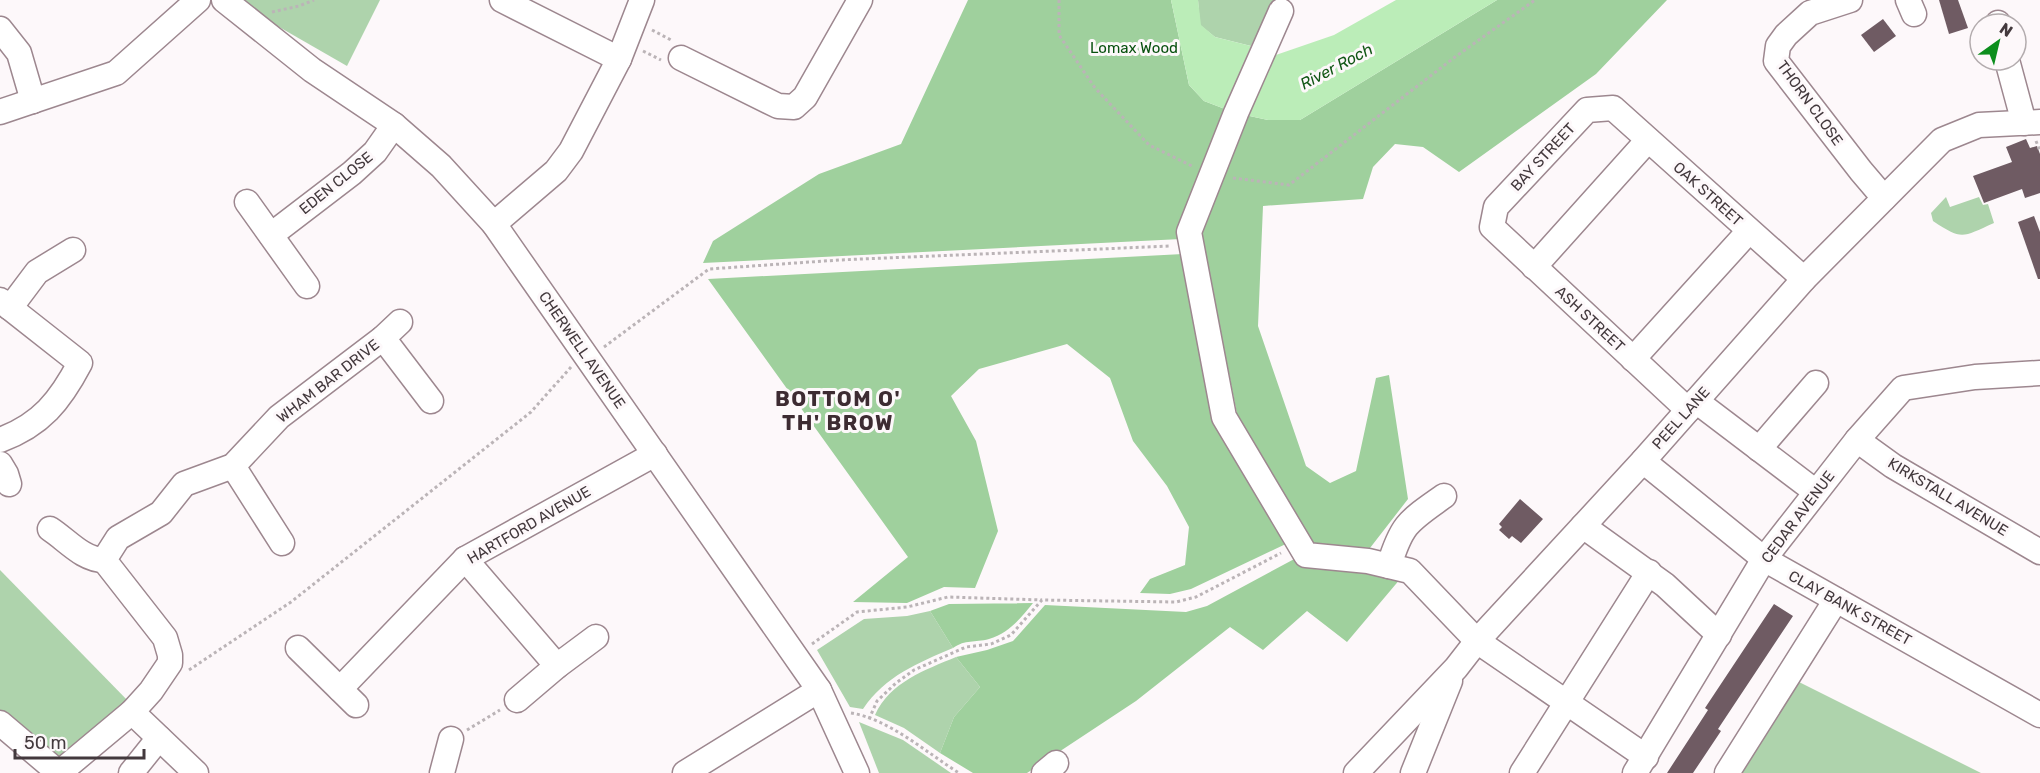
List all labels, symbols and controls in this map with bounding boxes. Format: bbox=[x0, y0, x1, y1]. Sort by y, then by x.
north arrow bbox=[1968, 12, 2028, 72]
text: N bbox=[1996, 19, 2016, 41]
park label: Lomax Wood bbox=[1090, 39, 1178, 57]
water label: River Roch bbox=[1297, 39, 1376, 94]
street label: THORN CLOSE bbox=[1773, 57, 1847, 149]
street label: BAY STREET bbox=[1507, 119, 1579, 195]
street label: EDEN CLOSE bbox=[296, 148, 376, 218]
street label: OAK STREET bbox=[1670, 158, 1747, 230]
street label: ASH STREET bbox=[1552, 282, 1629, 356]
street label: CHERWELL AVENUE bbox=[535, 288, 629, 412]
street label: WHAM BAR DRIVE bbox=[273, 335, 383, 427]
street label: PEEL LANE bbox=[1648, 383, 1714, 453]
district label: BOTTOM O' TH' BROW bbox=[775, 386, 901, 435]
street label: KIRKSTALL AVENUE bbox=[1885, 454, 2011, 540]
street label: CEDAR AVENUE bbox=[1758, 467, 1838, 567]
street label: HARTFORD AVENUE bbox=[464, 482, 594, 568]
street label: CLAY BANK STREET bbox=[1785, 567, 1915, 649]
scale bar bbox=[15, 722, 144, 760]
text: 50 m bbox=[24, 732, 67, 754]

